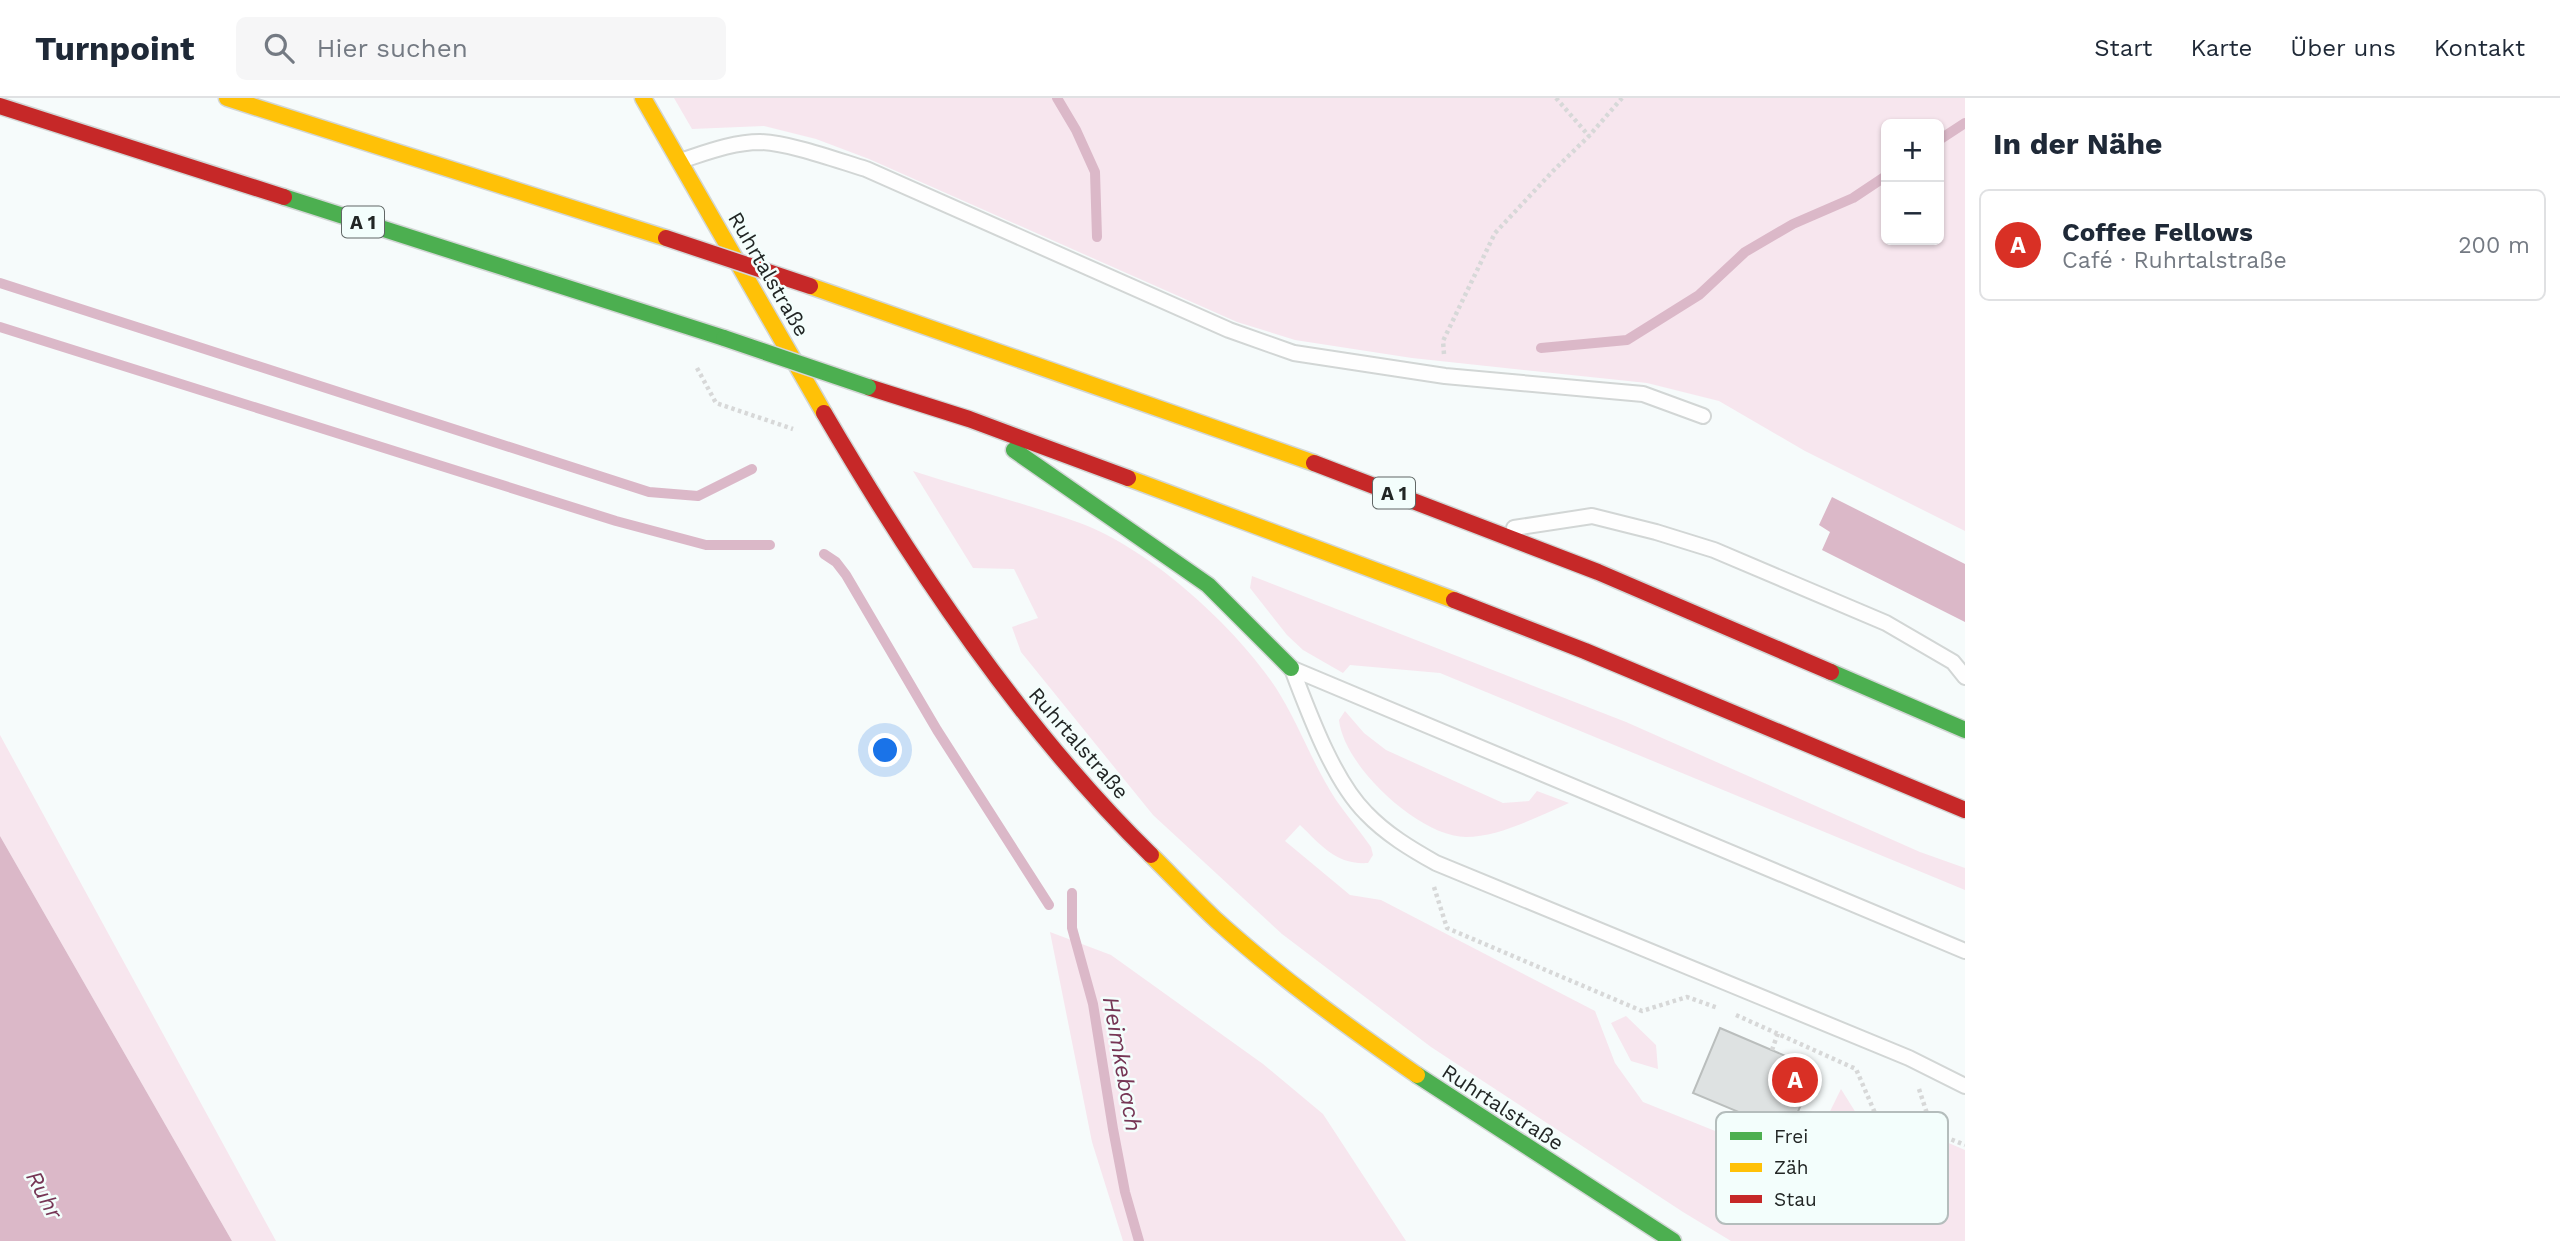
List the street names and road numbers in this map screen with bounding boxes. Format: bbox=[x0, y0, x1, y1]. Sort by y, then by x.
road number: A 1 bbox=[342, 206, 384, 238]
street label: Ruhrtalstraße bbox=[723, 207, 815, 341]
road number: A 1 bbox=[1373, 478, 1415, 508]
street label: Ruhrtalstraße bbox=[1024, 682, 1134, 804]
street label: Ruhrtalstraße bbox=[1438, 1058, 1568, 1156]

